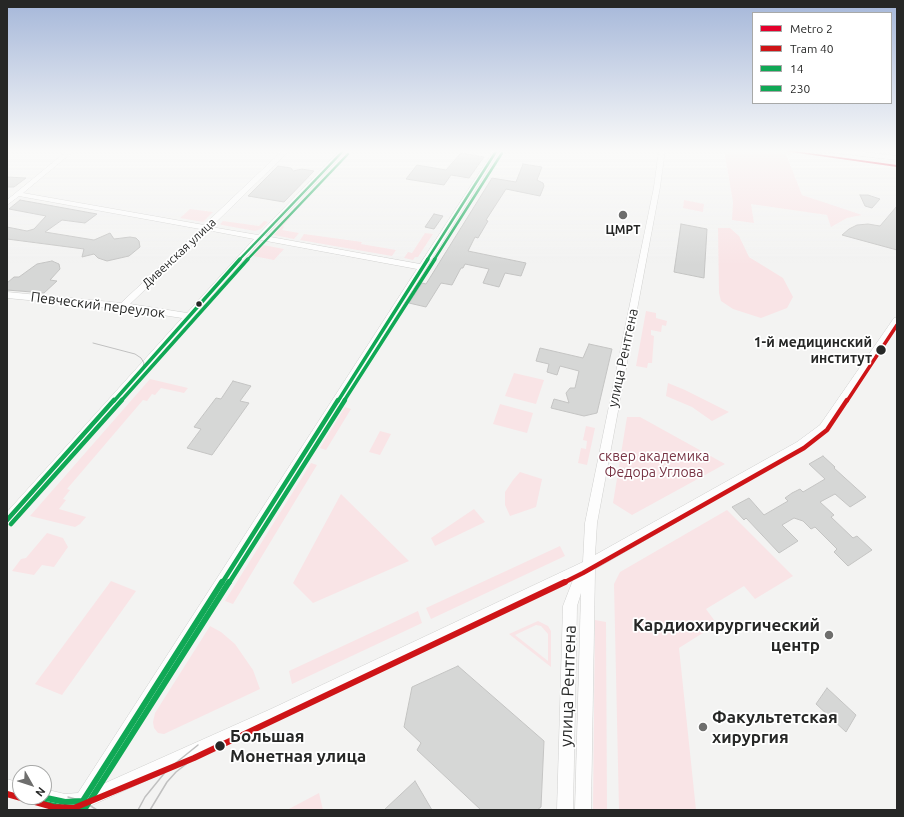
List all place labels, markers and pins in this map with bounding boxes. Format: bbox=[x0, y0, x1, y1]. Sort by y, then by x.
marker: ЦМРТ bbox=[617, 209, 629, 221]
place label: ЦМРТ bbox=[606, 223, 640, 237]
unlabelled marker bbox=[194, 299, 204, 309]
place label: 1-й медицинский институт bbox=[754, 334, 872, 366]
marker: 1-й медицинский институт bbox=[874, 343, 888, 357]
place label: Кардиохирургический центр bbox=[633, 615, 820, 655]
marker: Кардиохирургический центр bbox=[823, 629, 835, 641]
place label: Факультетская хирургия bbox=[712, 707, 838, 747]
marker: Факультетская хирургия bbox=[697, 721, 709, 733]
place label: Большая Монетная улица bbox=[230, 726, 366, 766]
marker: Большая Монетная улица bbox=[213, 739, 227, 753]

